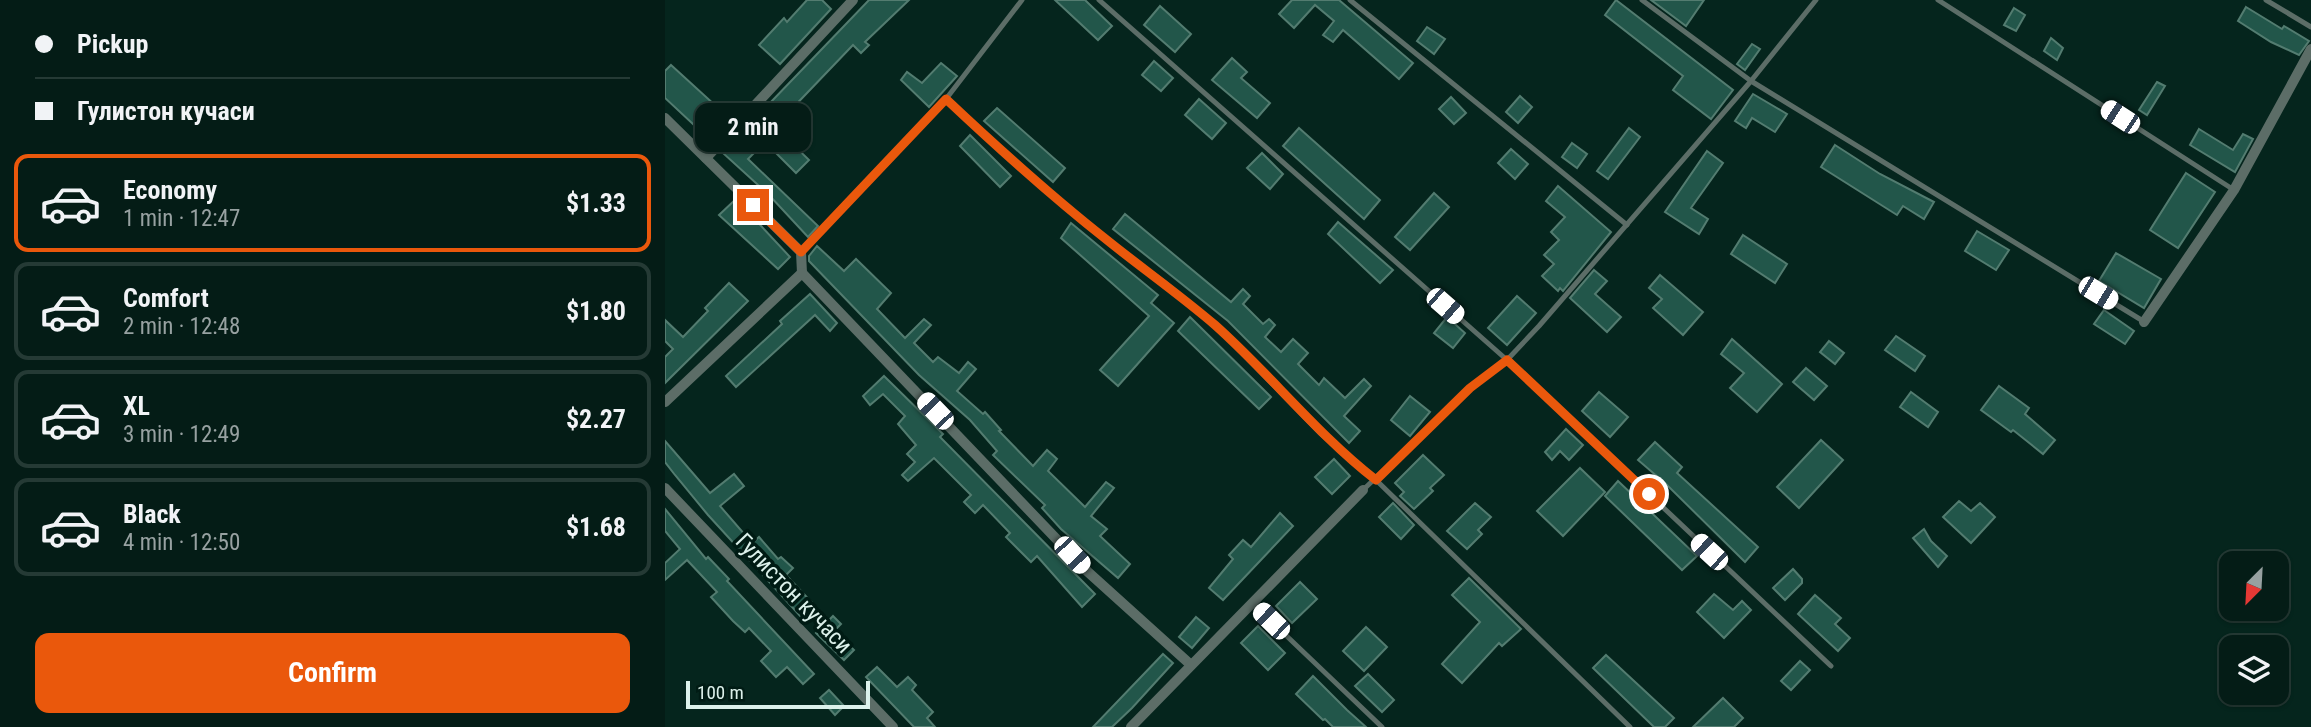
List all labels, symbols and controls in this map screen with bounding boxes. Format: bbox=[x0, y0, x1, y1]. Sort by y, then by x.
text: Pickup bbox=[77, 29, 148, 59]
text: Гулистон кучаси bbox=[77, 96, 255, 126]
car bbox=[2097, 97, 2144, 137]
callout: 2 min bbox=[695, 104, 811, 152]
text: 2 min bbox=[727, 114, 779, 141]
icon: car bbox=[39, 172, 102, 235]
text: Economy bbox=[123, 175, 217, 205]
text: $1.33 bbox=[566, 188, 626, 218]
route end bbox=[737, 189, 769, 221]
text: 1 min · 12:47 bbox=[123, 205, 240, 232]
car bbox=[2075, 273, 2122, 313]
icon: car bbox=[39, 280, 102, 343]
text: Comfort bbox=[123, 283, 209, 313]
car bbox=[1423, 284, 1468, 328]
text: $1.80 bbox=[566, 296, 626, 326]
text: 2 min · 12:48 bbox=[123, 313, 240, 340]
icon: car bbox=[39, 388, 102, 451]
car bbox=[913, 389, 958, 433]
text: XL bbox=[123, 391, 150, 421]
text: $2.27 bbox=[566, 404, 626, 434]
text: 3 min · 12:49 bbox=[123, 421, 240, 448]
route start bbox=[1633, 478, 1665, 510]
icon: car bbox=[39, 496, 102, 559]
text: Black bbox=[123, 499, 181, 529]
text: $1.68 bbox=[566, 512, 626, 542]
street label: Гулистон кучаси bbox=[730, 528, 857, 659]
text: 4 min · 12:50 bbox=[123, 529, 240, 556]
car bbox=[1687, 530, 1732, 574]
car bbox=[1050, 532, 1095, 578]
north arrow bbox=[2219, 551, 2289, 621]
map controls bbox=[2219, 551, 2289, 705]
car bbox=[1249, 599, 1294, 643]
button: Confirm bbox=[35, 633, 630, 713]
button: layers bbox=[2219, 635, 2289, 705]
scale bar bbox=[686, 678, 870, 710]
text: 100 m bbox=[697, 681, 744, 704]

